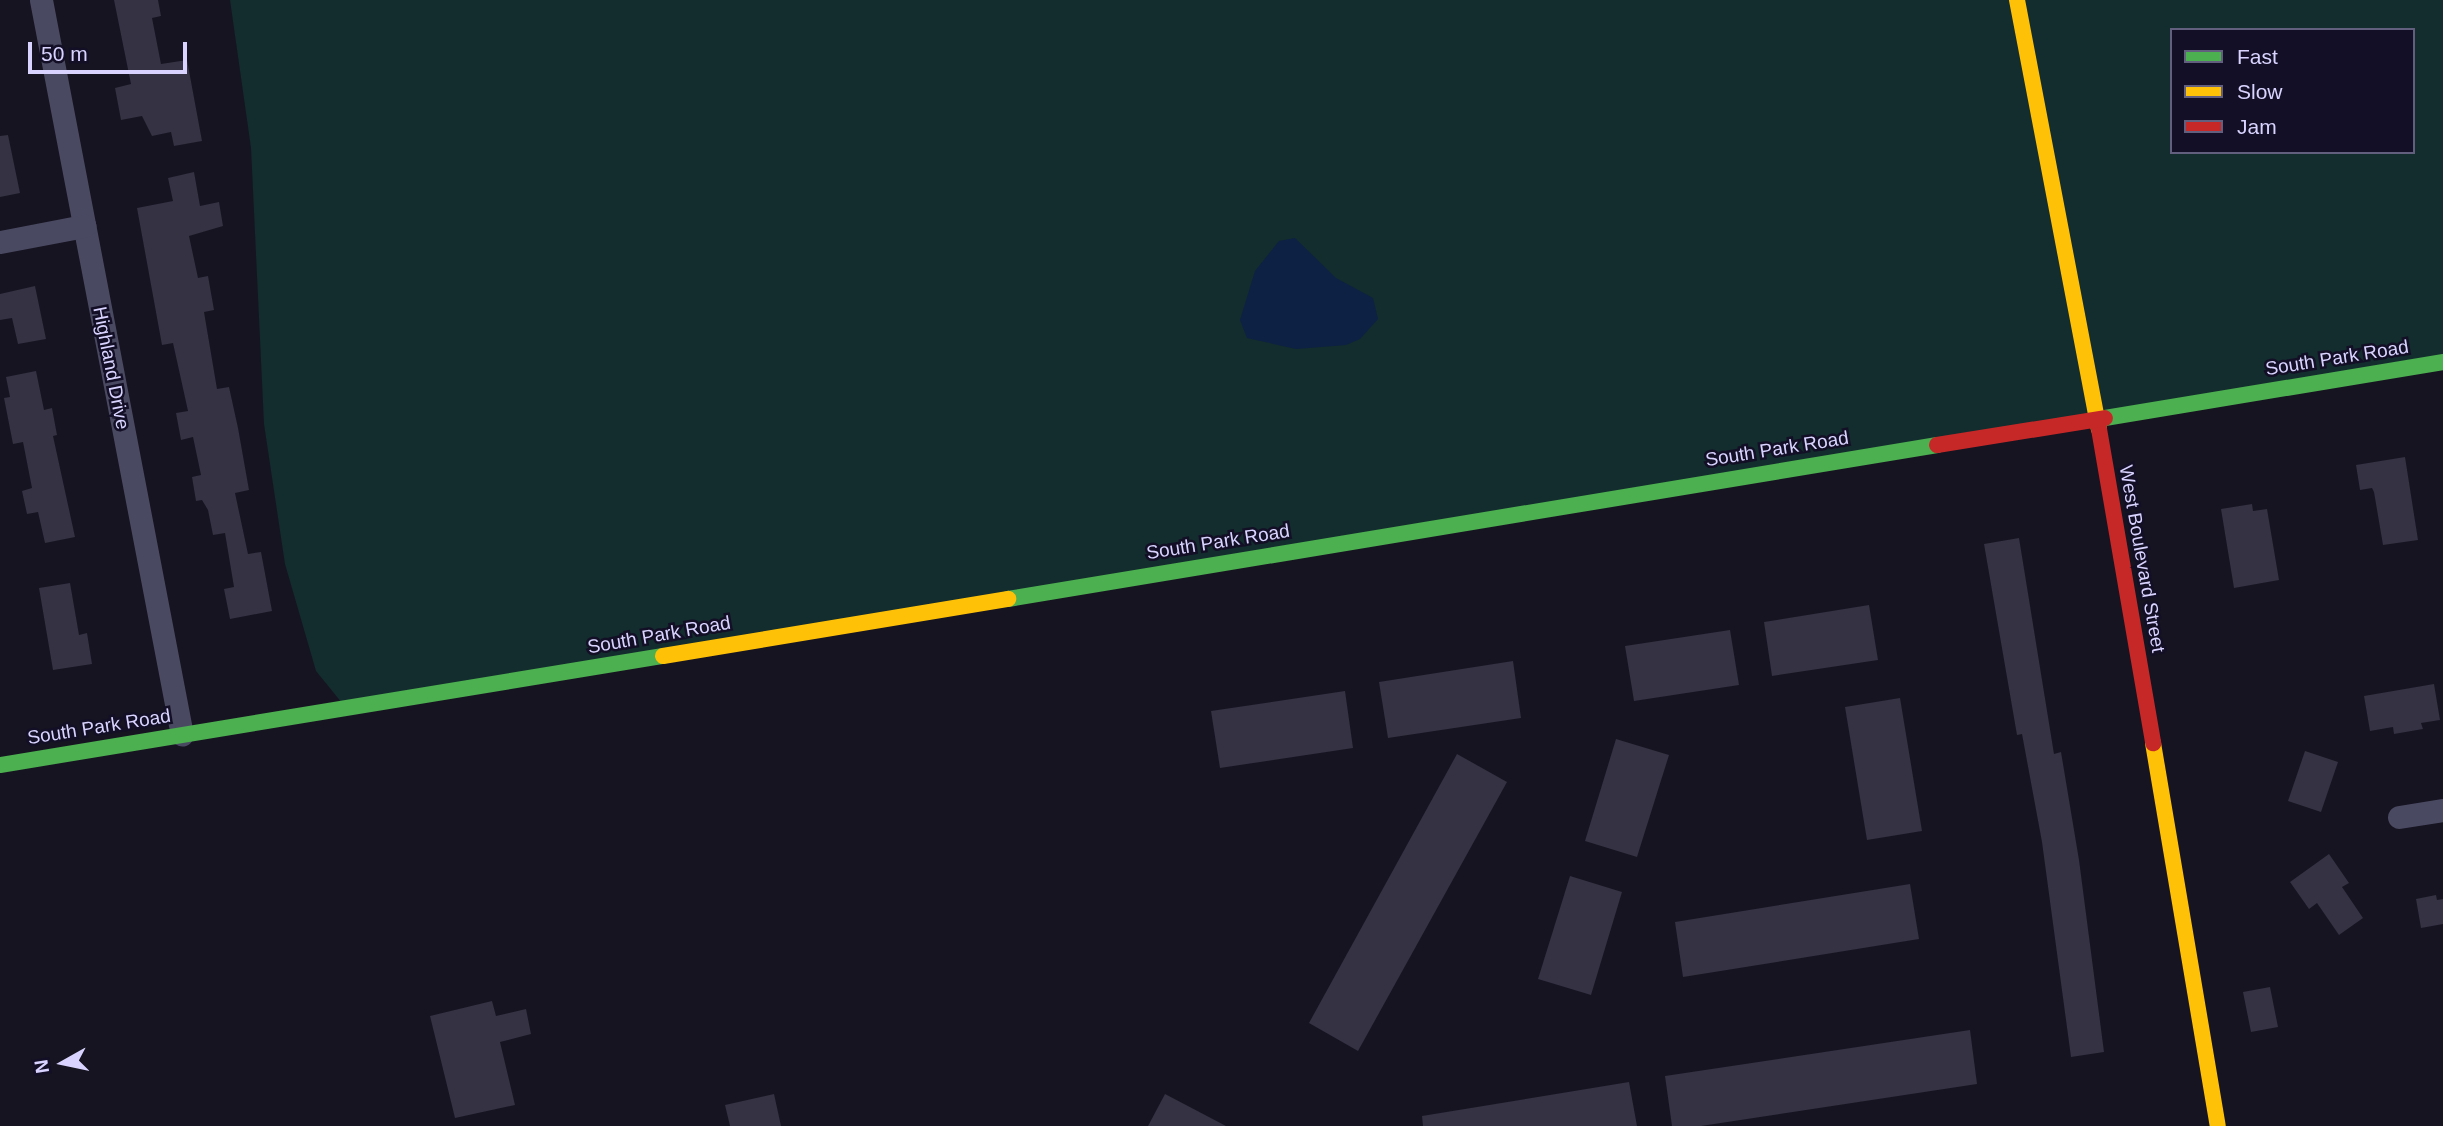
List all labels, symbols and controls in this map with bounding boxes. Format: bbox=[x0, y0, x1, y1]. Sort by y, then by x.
scale bar bbox=[32, 28, 191, 72]
legend bbox=[2170, 28, 2415, 154]
text: 50 m bbox=[41, 42, 88, 65]
text: Fast bbox=[2237, 45, 2278, 68]
text: Slow bbox=[2237, 80, 2283, 103]
text: Jam bbox=[2237, 115, 2277, 138]
street label: Highland Drive bbox=[88, 305, 134, 431]
street label: South Park Road bbox=[2264, 335, 2410, 381]
street label: South Park Road bbox=[1704, 426, 1850, 472]
street label: West Boulevard Street bbox=[2114, 464, 2170, 654]
street label: South Park Road bbox=[1145, 519, 1291, 565]
street label: South Park Road bbox=[586, 611, 732, 659]
street label: South Park Road bbox=[26, 704, 172, 750]
north arrow bbox=[28, 1028, 98, 1098]
text: N bbox=[30, 1058, 53, 1075]

